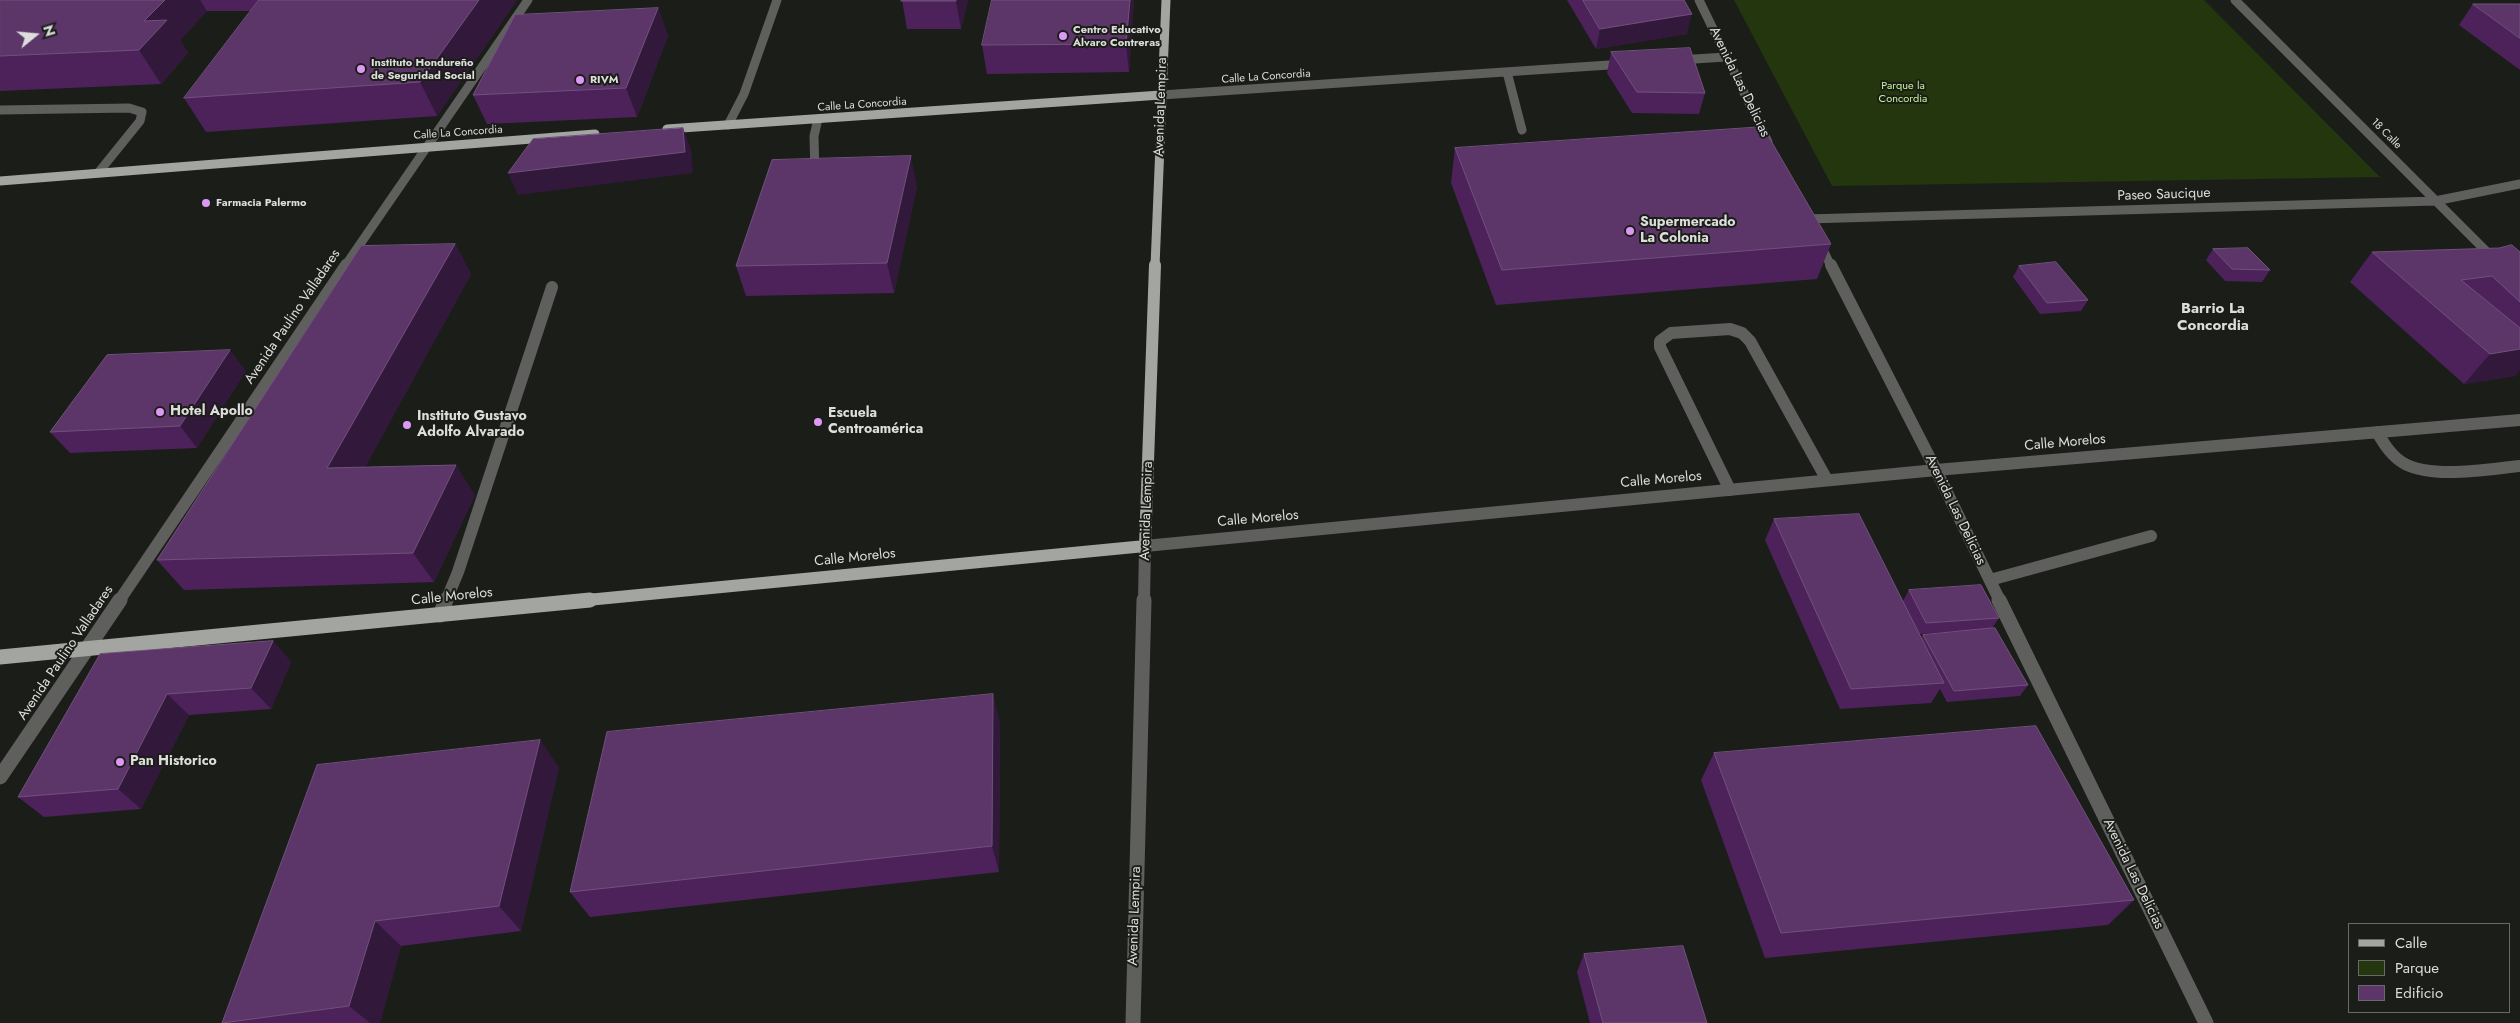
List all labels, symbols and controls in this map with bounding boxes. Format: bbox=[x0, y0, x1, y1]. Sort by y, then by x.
north arrow bbox=[10, 10, 60, 60]
text: N bbox=[38, 22, 61, 39]
place label: Centro Educativo Alvaro Contreras bbox=[1073, 23, 1161, 49]
street label: Avenida Las Delicias bbox=[1705, 24, 1773, 140]
marker: Centro Educativo Alvaro Contreras bbox=[1057, 30, 1069, 42]
place label: Instituto Hondureño de Seguridad Social bbox=[371, 56, 475, 82]
street label: Avenida Lempira bbox=[1151, 57, 1171, 157]
marker: Instituto Hondureño de Seguridad Social bbox=[355, 63, 367, 75]
street label: Calle La Concordia bbox=[1221, 67, 1311, 87]
place label: RIVM bbox=[590, 73, 619, 87]
marker: RIVM bbox=[574, 74, 586, 86]
park label: Parque la Concordia bbox=[1879, 79, 1927, 105]
street label: Calle La Concordia bbox=[817, 95, 907, 115]
street label: 18 Calle bbox=[2368, 116, 2404, 152]
street label: Calle La Concordia bbox=[413, 123, 503, 143]
street label: Paseo Saucique bbox=[2117, 185, 2211, 205]
place label: Farmacia Palermo bbox=[216, 196, 307, 210]
marker: Farmacia Palermo bbox=[200, 197, 212, 209]
place label: Supermercado La Colonia bbox=[1640, 215, 1736, 248]
marker: Supermercado La Colonia bbox=[1624, 225, 1636, 237]
street label: Avenida Paulino Valladares bbox=[242, 246, 344, 388]
district label: Barrio La Concordia bbox=[2177, 300, 2249, 335]
place label: Hotel Apollo bbox=[170, 404, 253, 420]
marker: Hotel Apollo bbox=[154, 406, 166, 418]
place label: Escuela Centroamérica bbox=[828, 406, 923, 438]
place label: Instituto Gustavo Adolfo Alvarado bbox=[417, 409, 527, 442]
marker: Escuela Centroamérica bbox=[812, 416, 824, 428]
marker: Instituto Gustavo Adolfo Alvarado bbox=[401, 419, 413, 431]
street label: Calle Morelos bbox=[2024, 431, 2106, 455]
street label: Avenida Las Delicias bbox=[1921, 452, 1989, 568]
street label: Avenida Lempira bbox=[1137, 461, 1157, 561]
street label: Calle Morelos bbox=[1620, 468, 1702, 492]
street label: Calle Morelos bbox=[1217, 507, 1299, 531]
street label: Calle Morelos bbox=[814, 545, 896, 571]
street label: Avenida Paulino Valladares bbox=[15, 582, 117, 724]
street label: Calle Morelos bbox=[411, 584, 493, 610]
place label: Pan Historico bbox=[130, 754, 217, 770]
marker: Pan Historico bbox=[114, 756, 126, 768]
street label: Avenida Las Delicias bbox=[2099, 816, 2167, 932]
street label: Avenida Lempira bbox=[1125, 866, 1145, 966]
legend bbox=[2348, 923, 2510, 1013]
text: Calle bbox=[2395, 932, 2427, 954]
text: Parque bbox=[2395, 957, 2439, 979]
text: Edificio bbox=[2395, 982, 2443, 1004]

